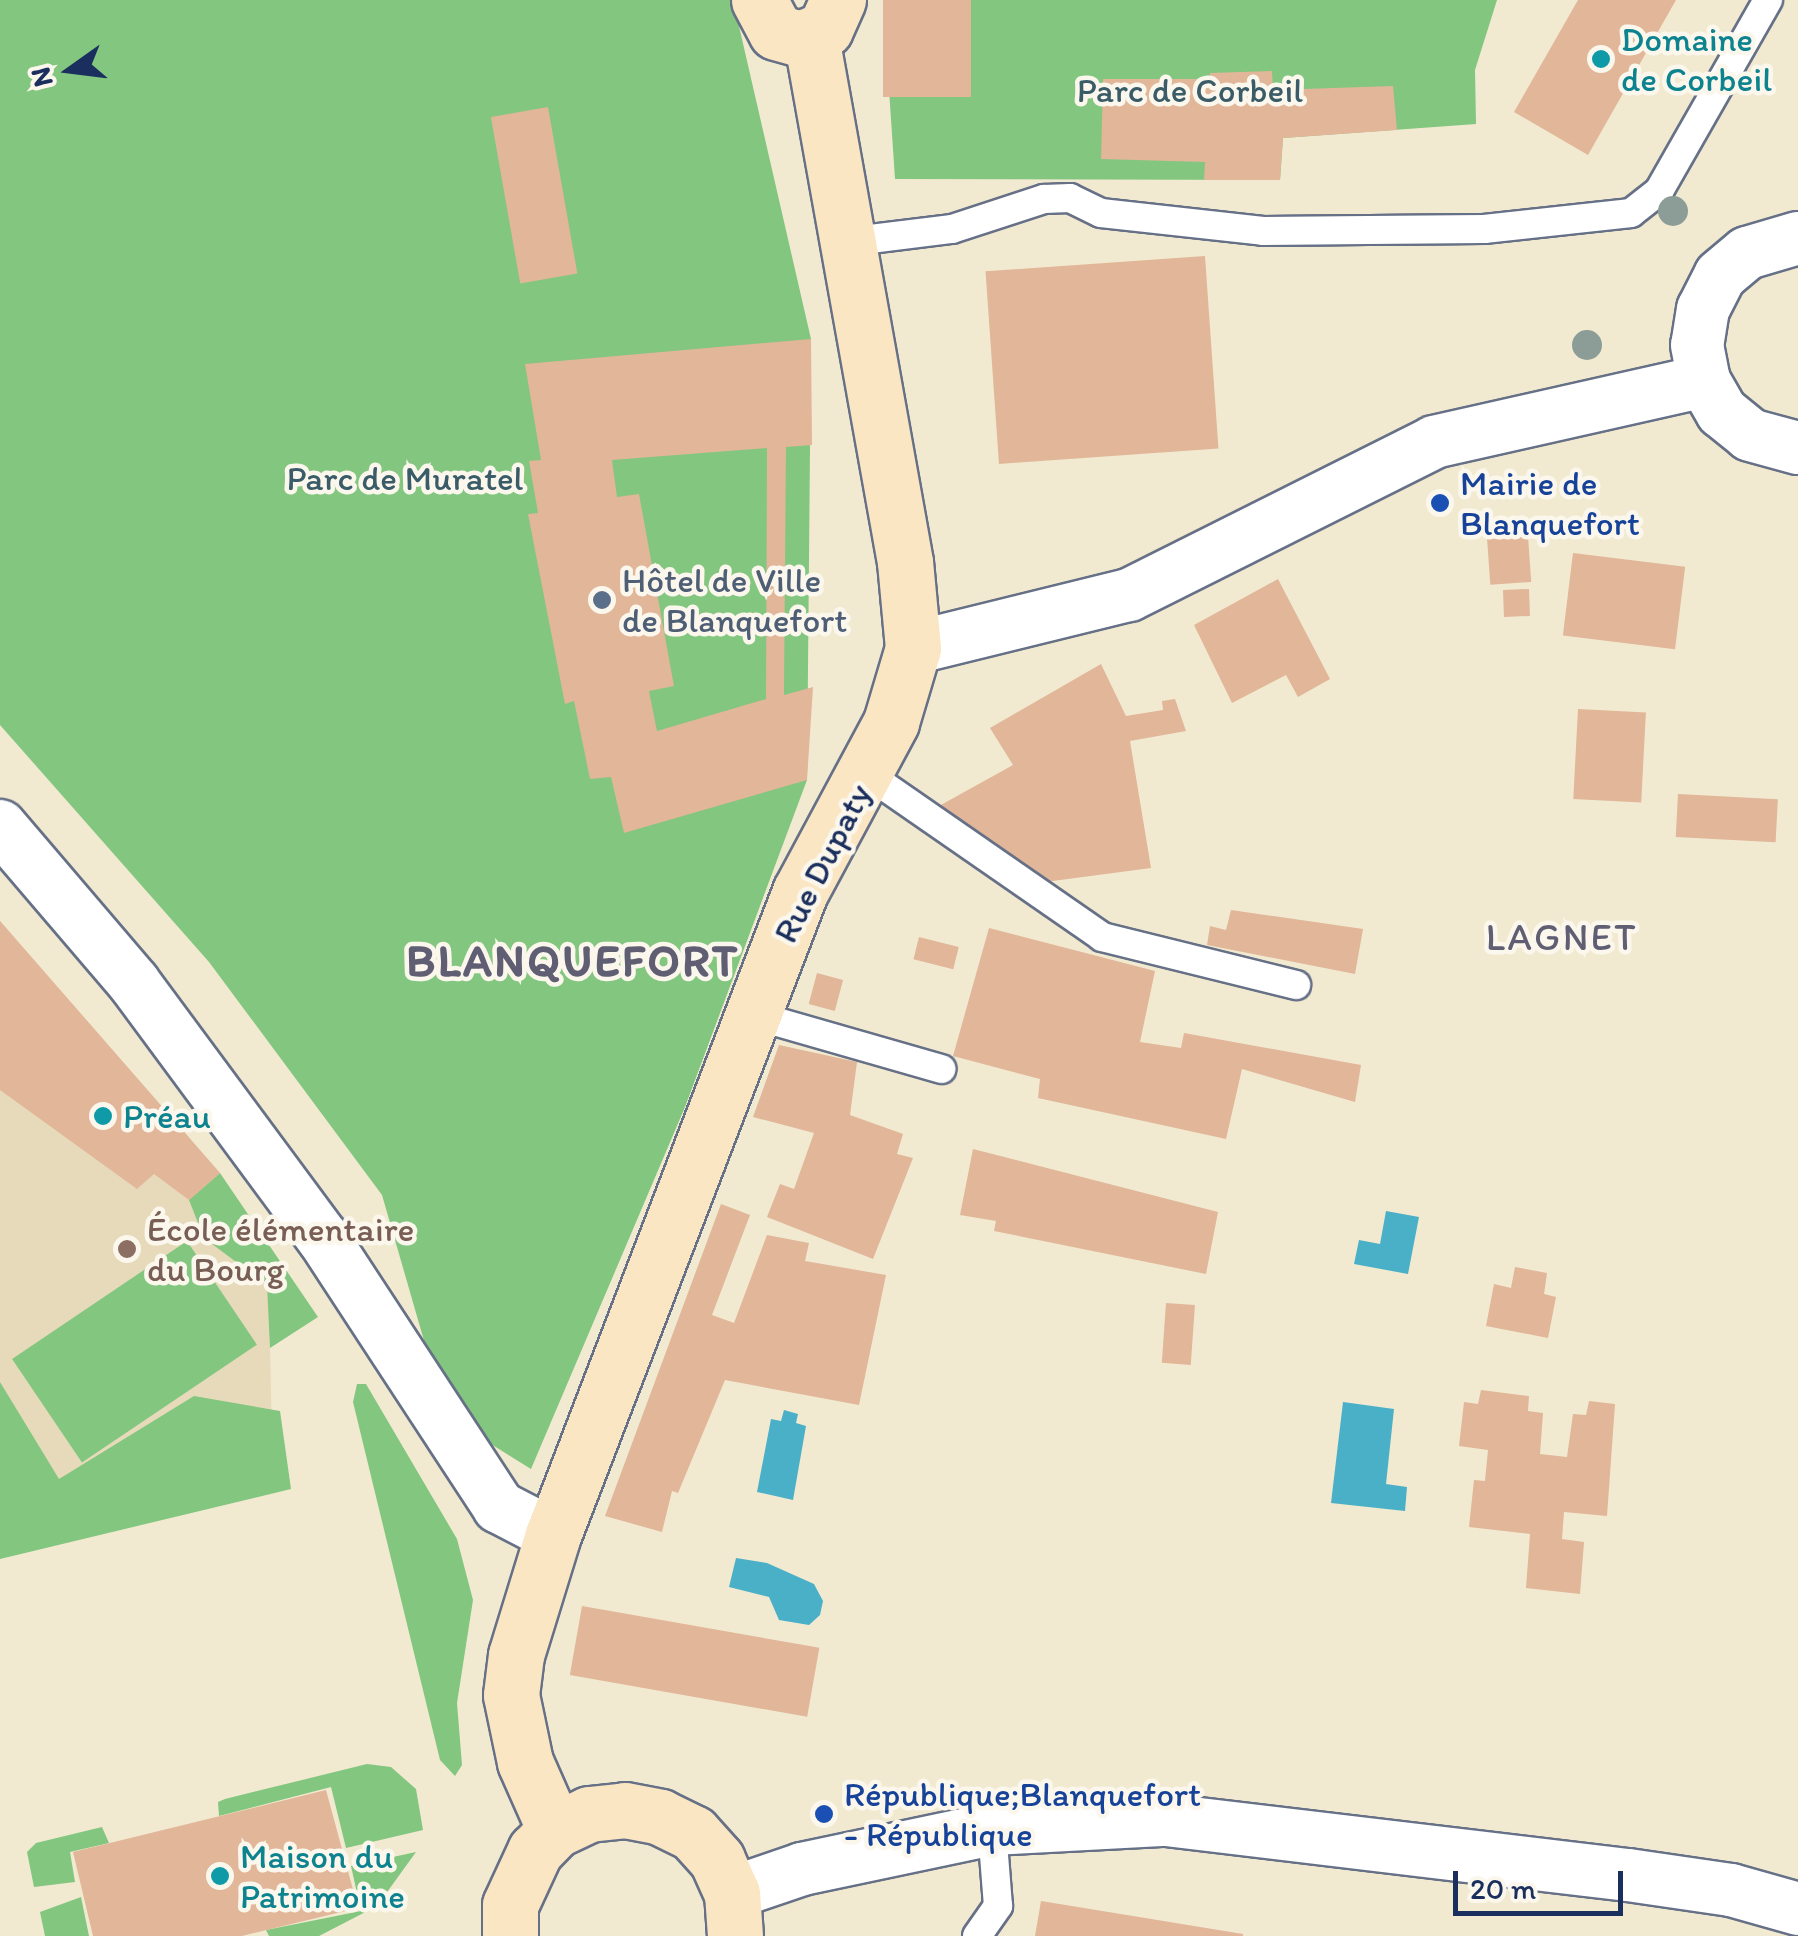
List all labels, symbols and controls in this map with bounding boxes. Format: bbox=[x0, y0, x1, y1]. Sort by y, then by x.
place label: Domaine de Corbeil bbox=[1621, 18, 1773, 100]
north arrow bbox=[20, 20, 120, 120]
marker: Domaine de Corbeil bbox=[1590, 48, 1612, 70]
text: N bbox=[22, 64, 60, 91]
park label: Parc de Corbeil bbox=[1077, 69, 1303, 111]
park label: Parc de Muratel bbox=[287, 457, 523, 499]
place label: Mairie de Blanquefort bbox=[1460, 462, 1640, 544]
marker: Mairie de Blanquefort bbox=[1429, 492, 1451, 514]
place label: Hôtel de Ville de Blanquefort bbox=[622, 559, 846, 641]
marker: Hôtel de Ville de Blanquefort bbox=[591, 589, 613, 611]
street label: Rue Dupaty bbox=[764, 776, 880, 950]
district label: LAGNET bbox=[1486, 915, 1638, 961]
district label: BLANQUEFORT bbox=[406, 934, 740, 988]
place label: Préau bbox=[123, 1095, 211, 1137]
marker: Préau bbox=[92, 1105, 114, 1127]
place label: École élémentaire du Bourg bbox=[147, 1208, 412, 1290]
marker: École élémentaire du Bourg bbox=[116, 1238, 138, 1260]
place label: République;Blanquefort - République bbox=[844, 1773, 1201, 1855]
marker: République;Blanquefort - République bbox=[813, 1803, 835, 1825]
place label: Maison du Patrimoine bbox=[240, 1835, 405, 1917]
scale bar bbox=[1458, 1851, 1628, 1913]
marker: Maison du Patrimoine bbox=[209, 1865, 231, 1887]
text: 20 m bbox=[1470, 1870, 1536, 1907]

